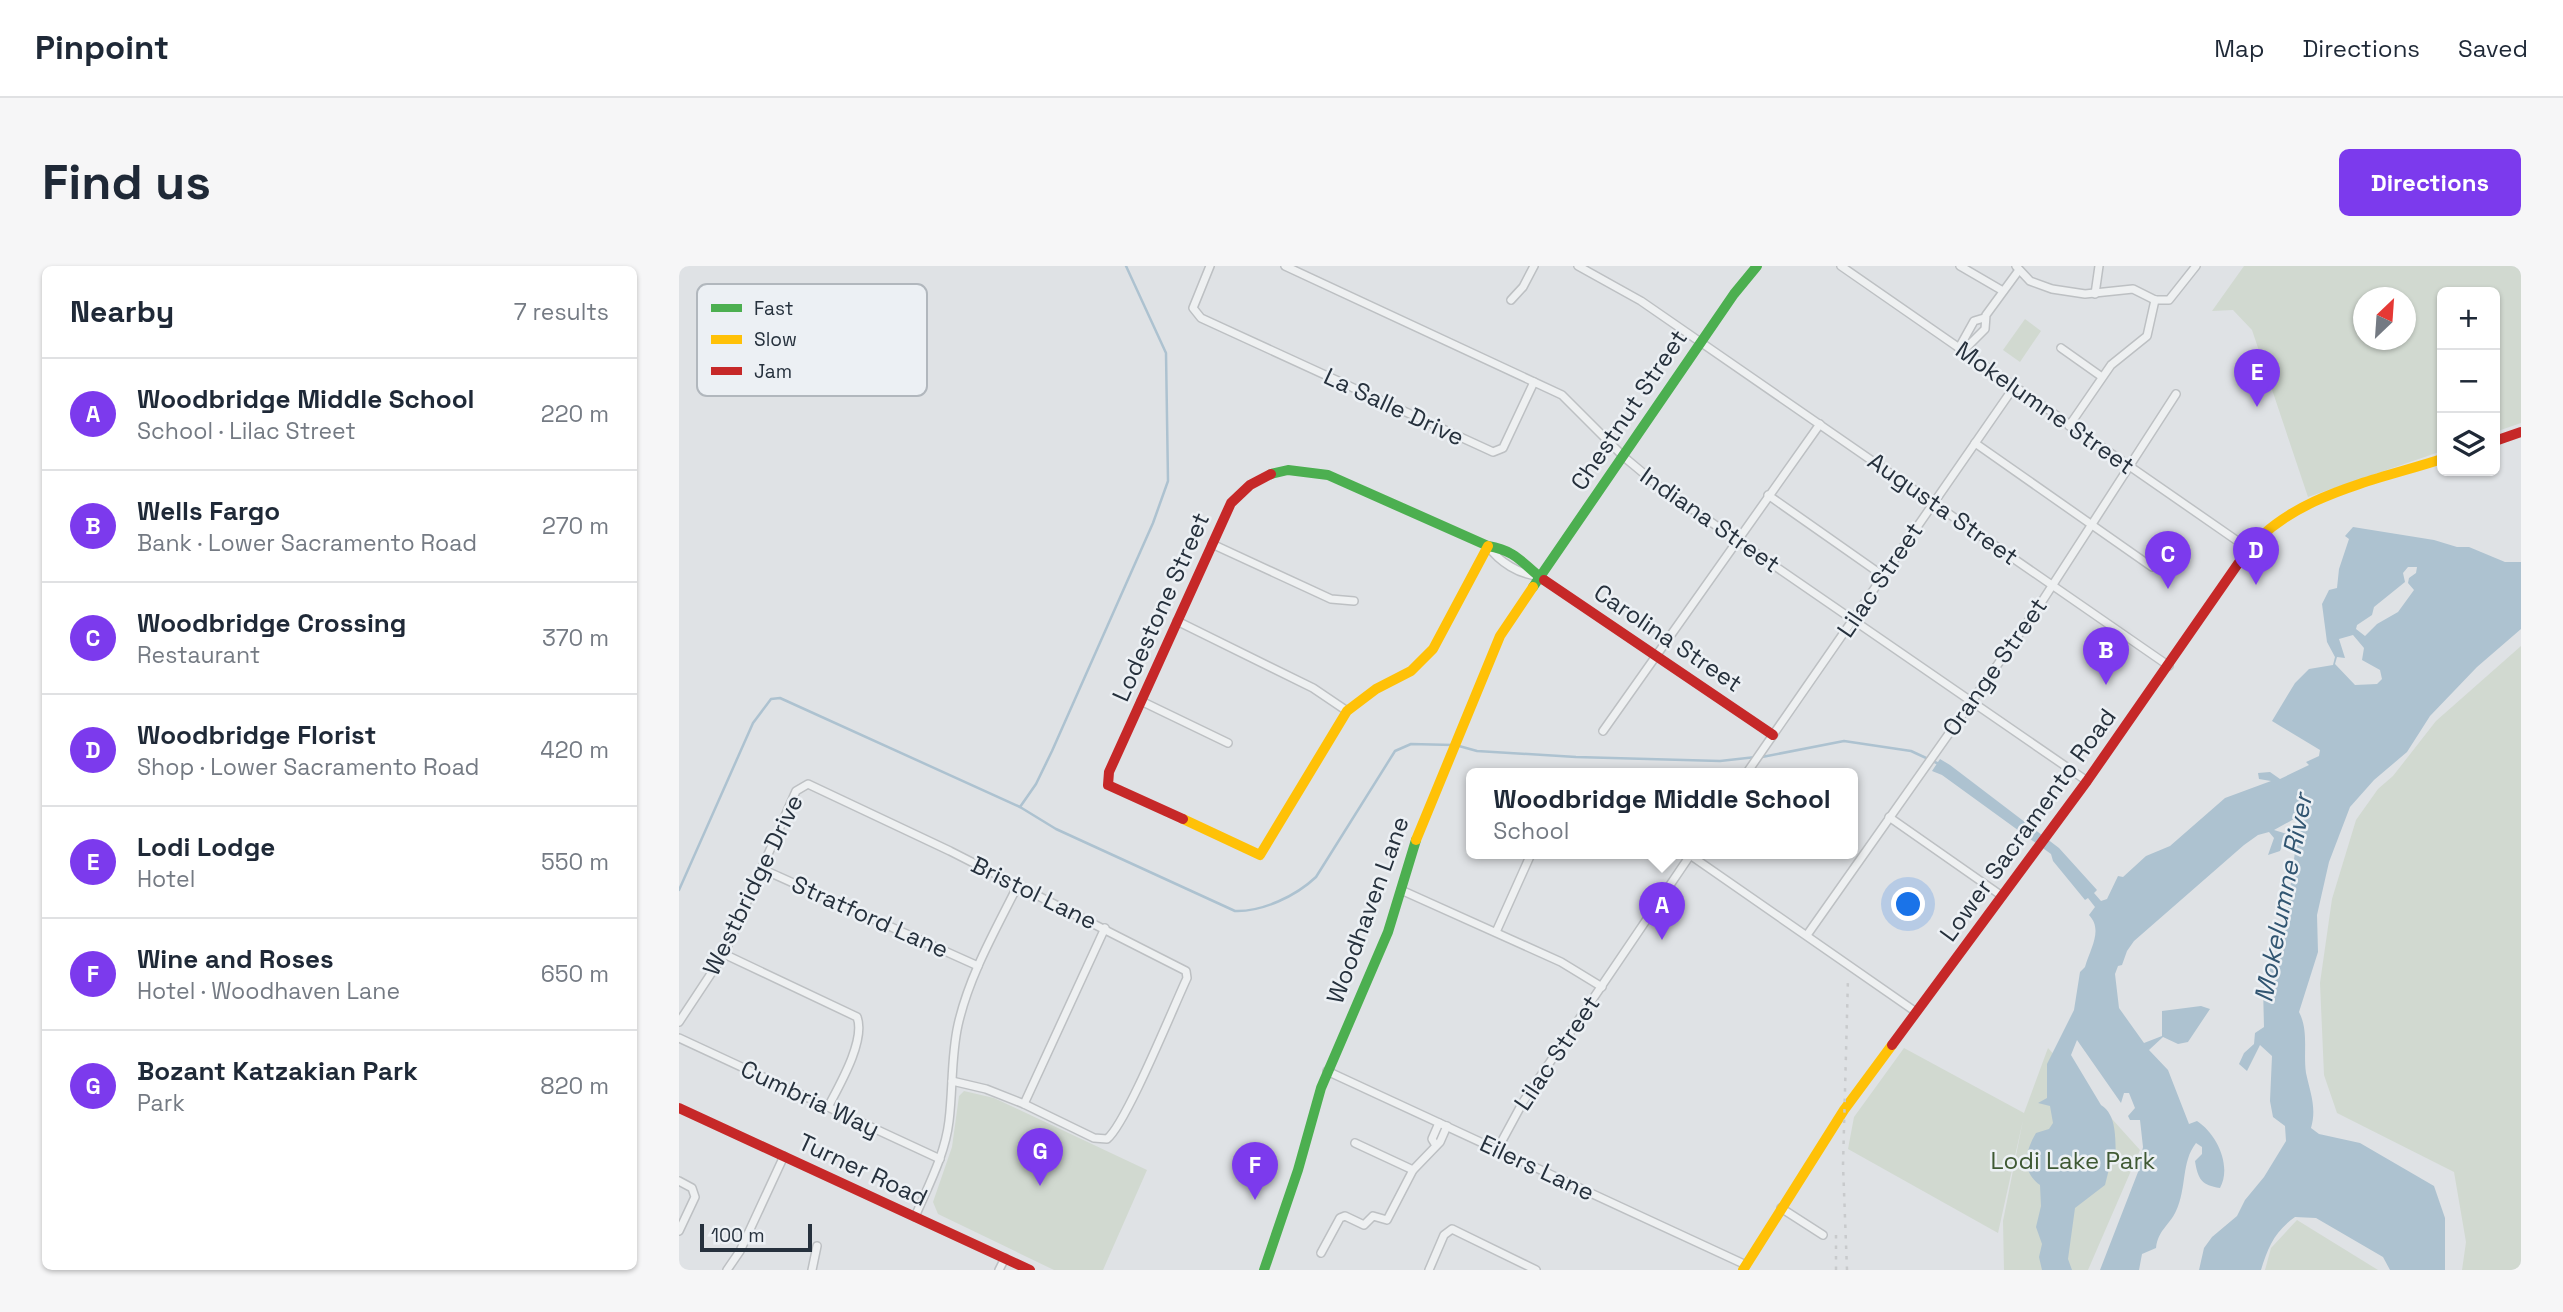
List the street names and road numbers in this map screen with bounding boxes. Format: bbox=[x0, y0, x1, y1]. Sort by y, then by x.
street label: Chestnut Street bbox=[1563, 323, 1694, 496]
street label: Mokelumne Street bbox=[1950, 334, 2141, 481]
street label: La Salle Drive bbox=[1319, 361, 1469, 453]
street label: Augusta Street bbox=[1862, 445, 2024, 572]
street label: Indiana Street bbox=[1634, 460, 1786, 579]
street label: Lodestone Street bbox=[1105, 507, 1216, 706]
street label: Lilac Street bbox=[1830, 516, 1929, 643]
street label: Carolina Street bbox=[1588, 577, 1748, 699]
street label: Orange Street bbox=[1935, 591, 2054, 742]
street label: Lower Sacramento Road bbox=[1933, 702, 2123, 947]
street label: Westbridge Drive bbox=[695, 789, 810, 980]
street label: Woodhaven Lane bbox=[1319, 812, 1416, 1008]
street label: Bristol Lane bbox=[966, 849, 1102, 936]
street label: Stratford Lane bbox=[787, 868, 954, 965]
street label: Lilac Street bbox=[1507, 989, 1606, 1116]
street label: Cumbria Way bbox=[736, 1053, 885, 1144]
street label: Turner Road bbox=[794, 1126, 933, 1213]
street label: Eilers Lane bbox=[1475, 1128, 1599, 1208]

